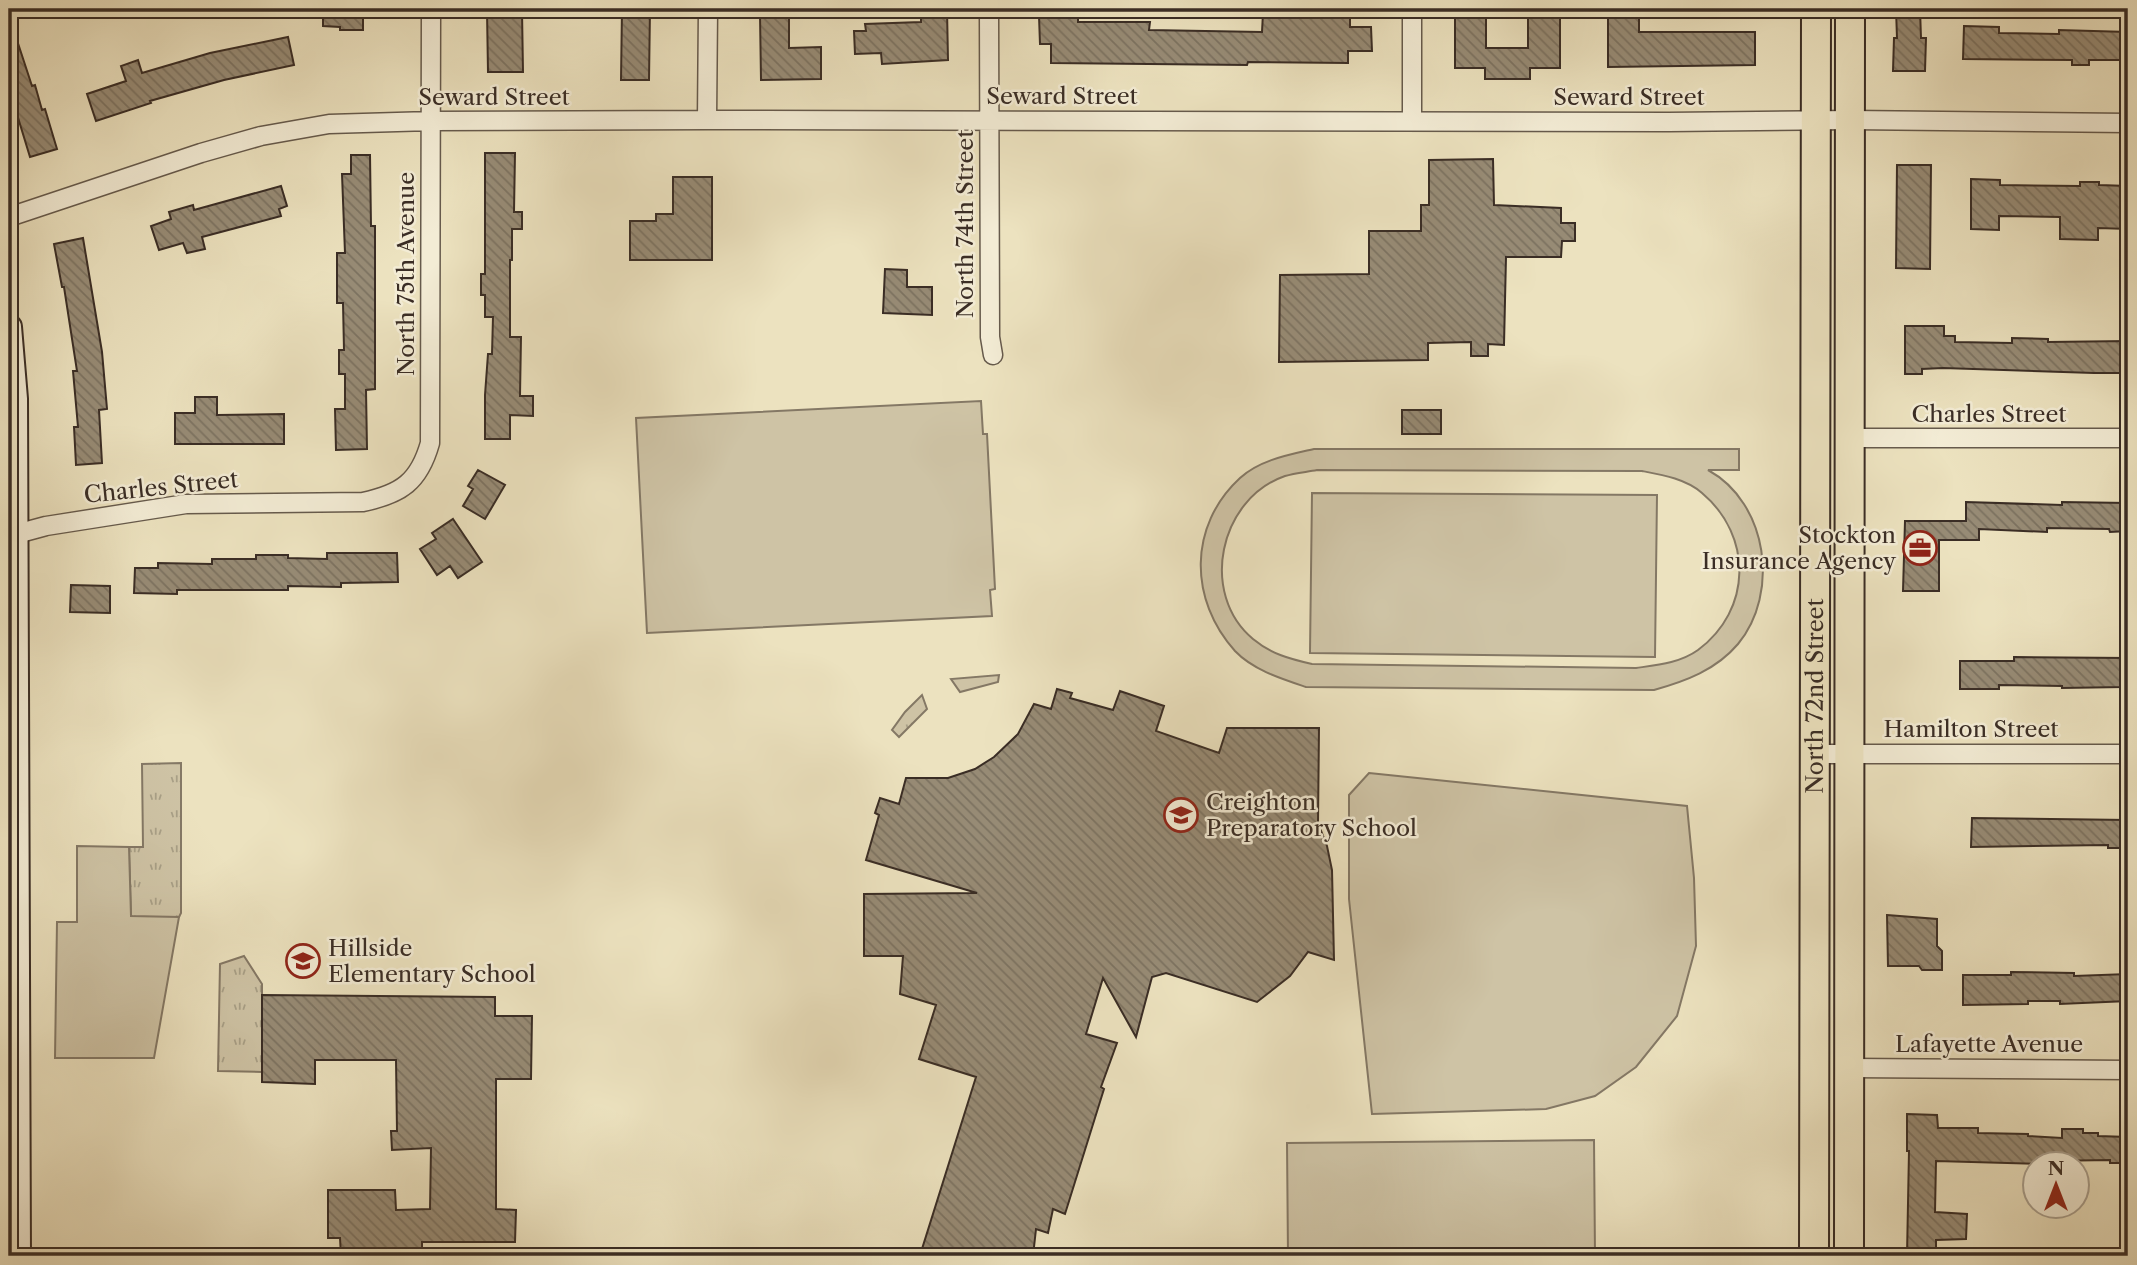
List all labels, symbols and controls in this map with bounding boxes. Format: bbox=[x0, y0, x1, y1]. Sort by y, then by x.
street label: Seward Street bbox=[986, 82, 1138, 110]
street label: Seward Street bbox=[418, 83, 570, 111]
street label: Seward Street bbox=[1553, 83, 1705, 111]
street label: North 74th Street bbox=[951, 130, 979, 318]
street label: North 75th Avenue bbox=[392, 172, 420, 376]
street label: Charles Street bbox=[1912, 400, 2066, 428]
street label: Charles Street bbox=[82, 465, 240, 509]
place label: Stockton Insurance Agency bbox=[1702, 521, 1896, 575]
office icon: Stockton Insurance Agency bbox=[1901, 529, 1939, 567]
street label: North 72nd Street bbox=[1801, 598, 1829, 794]
street label: Hamilton Street bbox=[1884, 715, 2058, 743]
place label: Creighton Preparatory School bbox=[1206, 788, 1417, 842]
school or university icon: Creighton Preparatory School bbox=[1162, 796, 1200, 834]
place label: Hillside Elementary School bbox=[328, 934, 536, 988]
school or university icon: Hillside Elementary School bbox=[284, 942, 322, 980]
street label: Lafayette Avenue bbox=[1895, 1030, 2083, 1058]
north arrow bbox=[2022, 1150, 2092, 1220]
text: N bbox=[2048, 1157, 2064, 1180]

